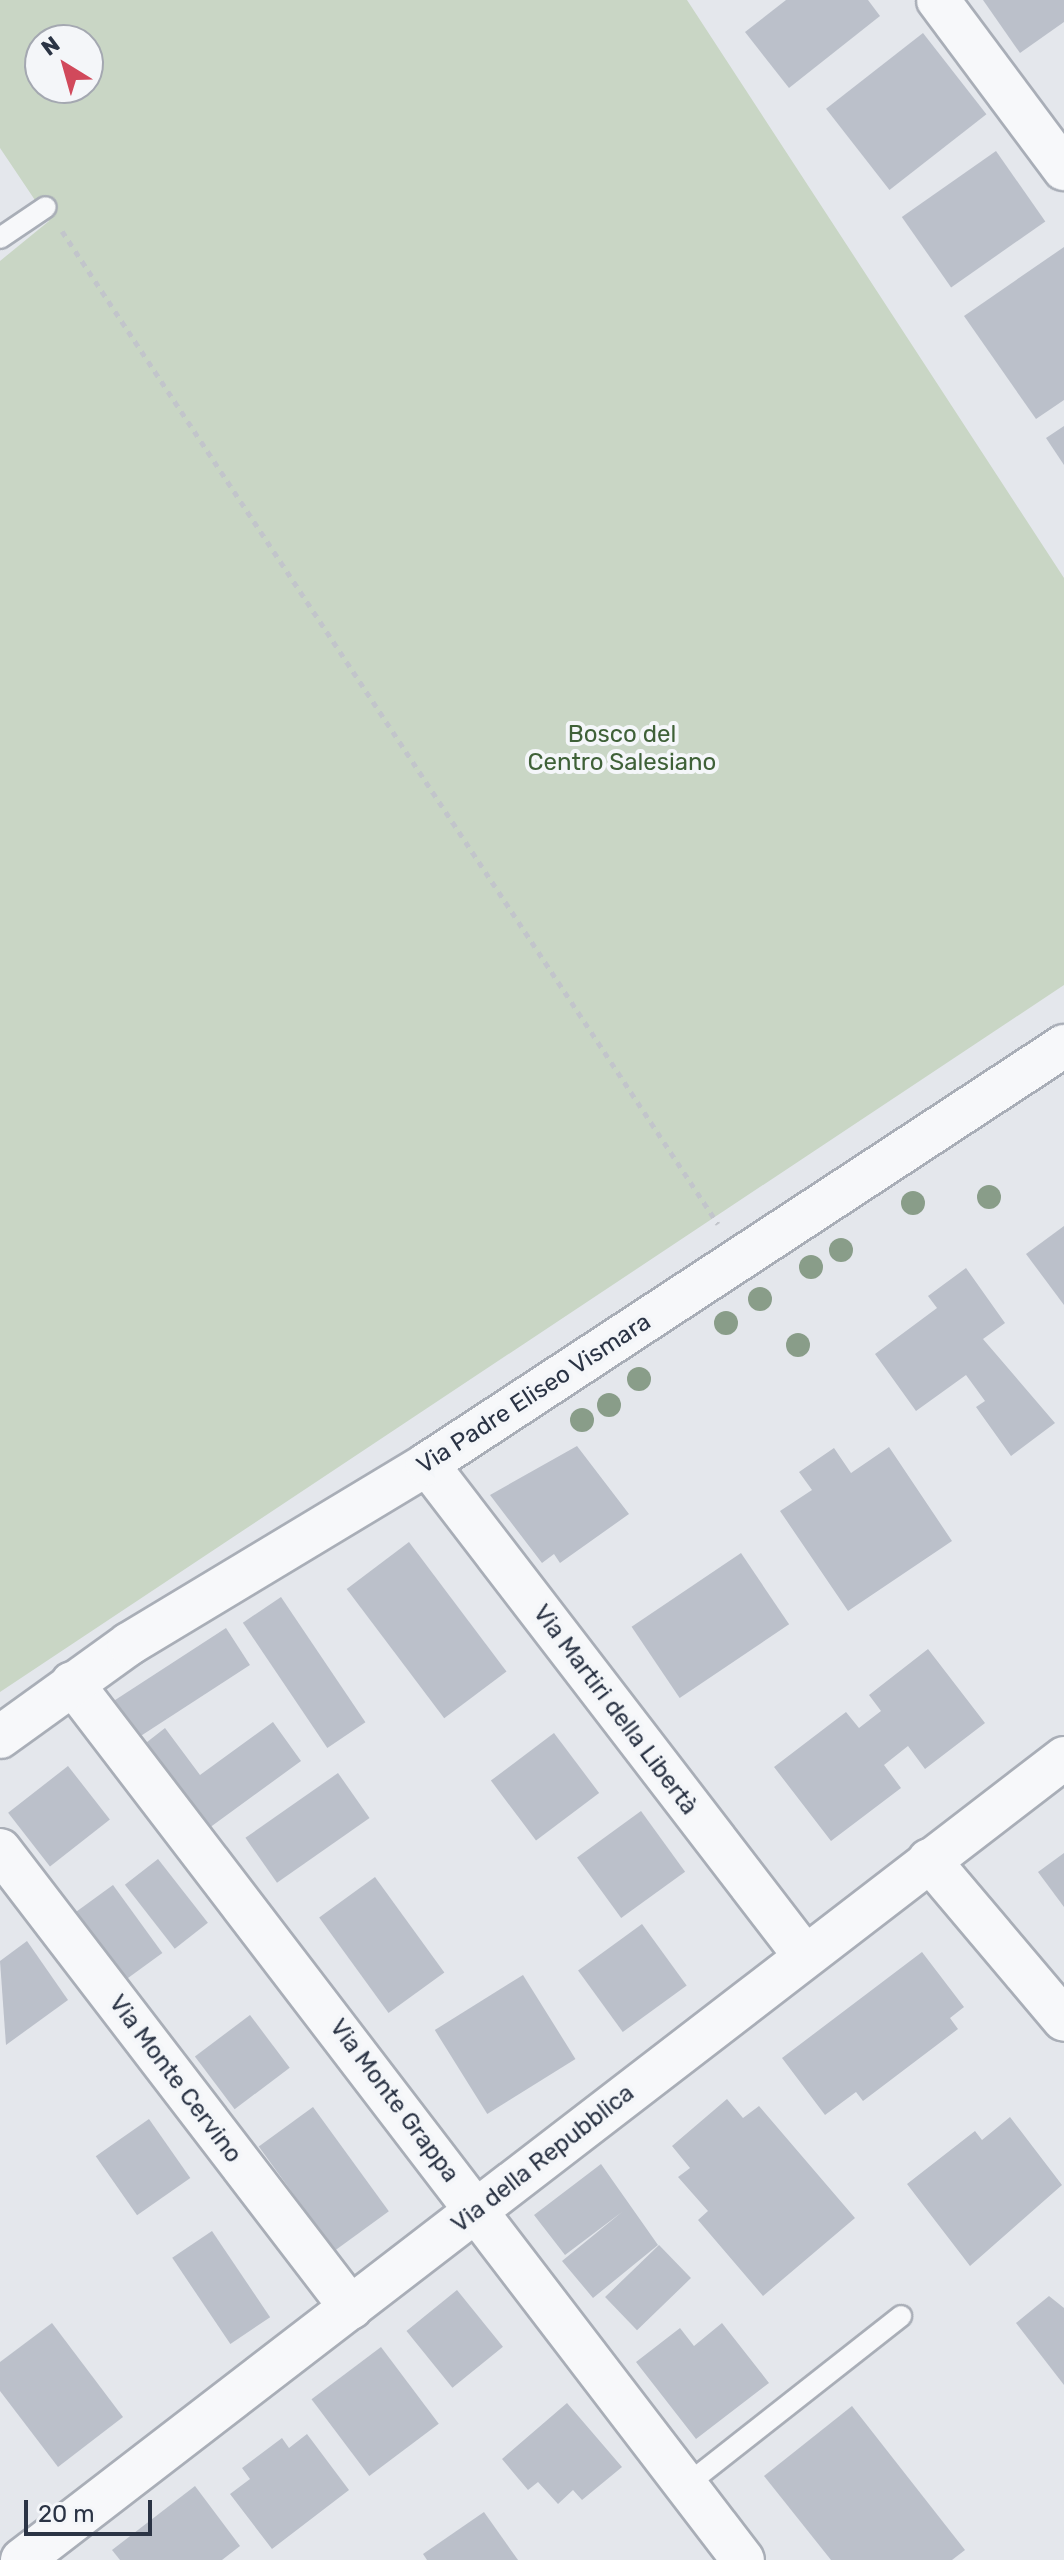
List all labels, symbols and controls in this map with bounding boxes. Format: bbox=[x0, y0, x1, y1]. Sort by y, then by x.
north arrow bbox=[24, 24, 104, 104]
text: N bbox=[36, 30, 65, 62]
park label: Bosco del Centro Salesiano bbox=[528, 721, 716, 777]
street label: Via Padre Eliseo Vismara bbox=[411, 1307, 657, 1481]
street label: Via Martiri della Libertà bbox=[527, 1599, 703, 1821]
street label: Via Monte Cervino bbox=[103, 1989, 247, 2169]
street label: Via Monte Grappa bbox=[323, 2014, 465, 2188]
street label: Via della Repubblica bbox=[446, 2079, 640, 2239]
scale bar bbox=[28, 2484, 156, 2534]
text: 20 m bbox=[38, 2500, 95, 2528]

